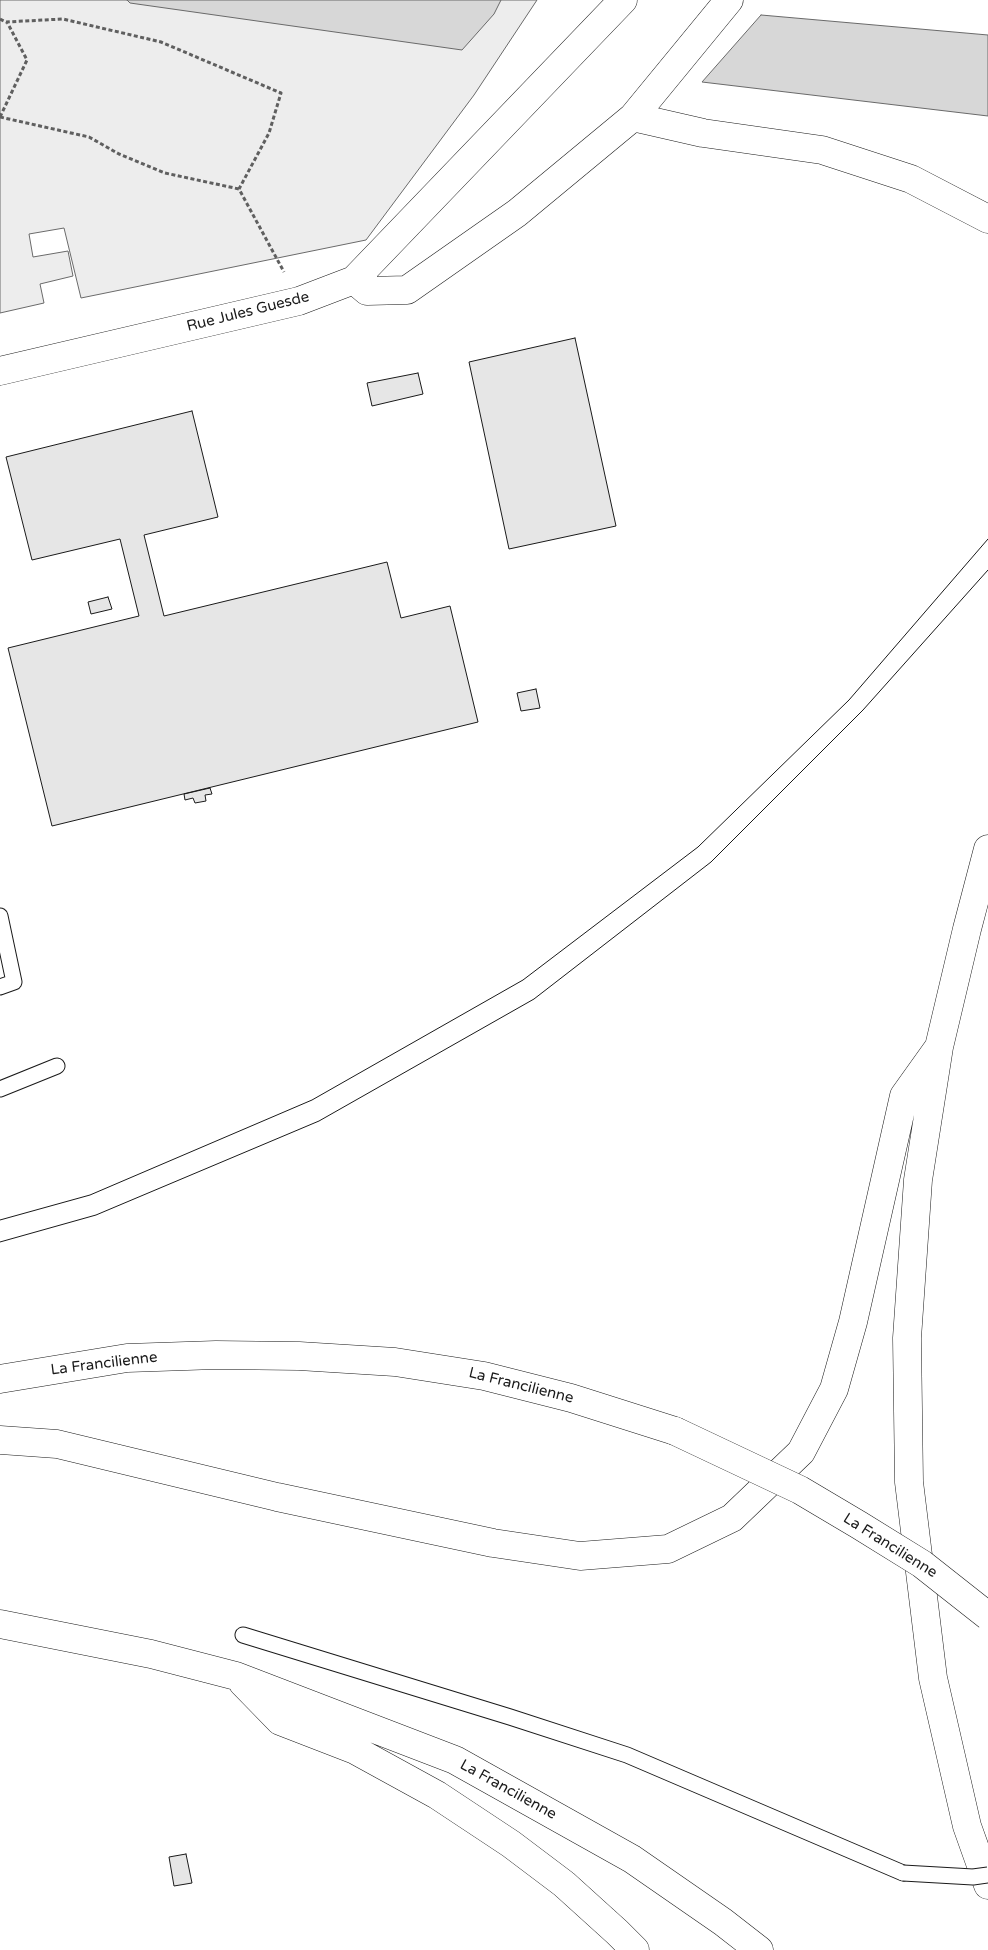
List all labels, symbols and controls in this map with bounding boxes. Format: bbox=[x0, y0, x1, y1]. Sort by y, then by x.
street label: Rue Jules Guesde bbox=[185, 288, 311, 336]
street label: La Francilienne bbox=[50, 1349, 158, 1379]
street label: La Francilienne bbox=[467, 1364, 575, 1408]
street label: La Francilienne bbox=[840, 1510, 940, 1582]
street label: La Francilienne bbox=[457, 1756, 559, 1824]

